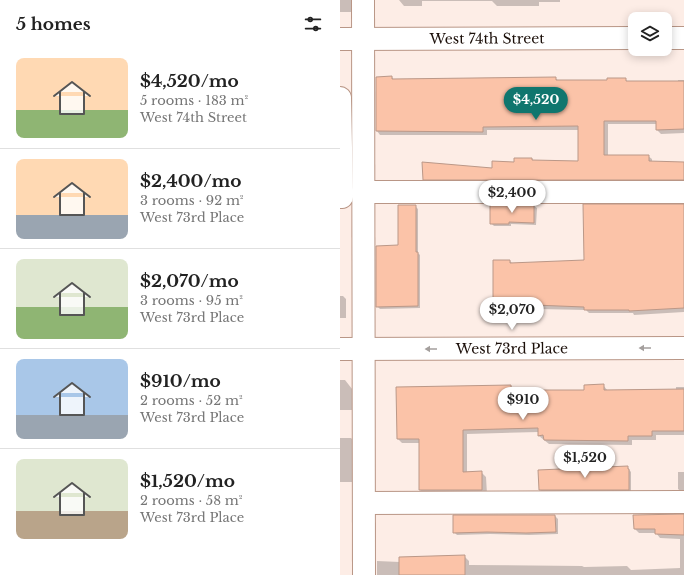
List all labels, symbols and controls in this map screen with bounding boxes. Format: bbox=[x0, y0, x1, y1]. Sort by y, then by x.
map controls bbox=[628, 12, 672, 56]
button: layers bbox=[628, 12, 672, 56]
icon: filters bbox=[302, 13, 324, 35]
text: 5 homes bbox=[16, 14, 91, 35]
street label: West 74th Street bbox=[428, 29, 545, 48]
text: $4,520/mo bbox=[140, 71, 239, 92]
icon: home bbox=[48, 74, 96, 122]
pin: $4,520 bbox=[503, 87, 569, 121]
text: $4,520 bbox=[513, 91, 559, 108]
text: 5 rooms · 183 m² bbox=[140, 92, 248, 109]
text: West 74th Street bbox=[140, 109, 247, 126]
text: $2,400/mo bbox=[140, 171, 242, 192]
icon: home bbox=[48, 175, 96, 223]
pin: $2,400 bbox=[479, 180, 545, 214]
text: $2,400 bbox=[488, 184, 536, 201]
text: 3 rooms · 92 m² bbox=[140, 192, 244, 209]
text: West 73rd Place bbox=[140, 209, 244, 226]
text: $2,070/mo bbox=[140, 271, 239, 292]
icon: home bbox=[48, 275, 96, 323]
text: 3 rooms · 95 m² bbox=[140, 292, 243, 309]
pin: $2,070 bbox=[479, 297, 545, 331]
text: $2,070 bbox=[489, 301, 535, 318]
text: West 73rd Place bbox=[140, 309, 244, 326]
street label: West 73rd Place bbox=[455, 339, 568, 358]
one-way arrow bbox=[638, 345, 651, 351]
one-way arrow bbox=[424, 346, 437, 352]
text: $910/mo bbox=[140, 371, 221, 392]
icon: home bbox=[48, 375, 96, 423]
pin: $910 bbox=[499, 387, 547, 421]
text: $910 bbox=[507, 391, 539, 408]
text: 2 rooms · 52 m² bbox=[140, 392, 243, 409]
text: West 73rd Place bbox=[140, 409, 244, 426]
pin: $1,520 bbox=[552, 445, 618, 479]
text: $1,520 bbox=[563, 449, 607, 466]
text: $1,520/mo bbox=[140, 471, 235, 492]
icon: home bbox=[48, 475, 96, 523]
text: 2 rooms · 58 m² bbox=[140, 492, 242, 509]
text: West 73rd Place bbox=[140, 509, 244, 526]

